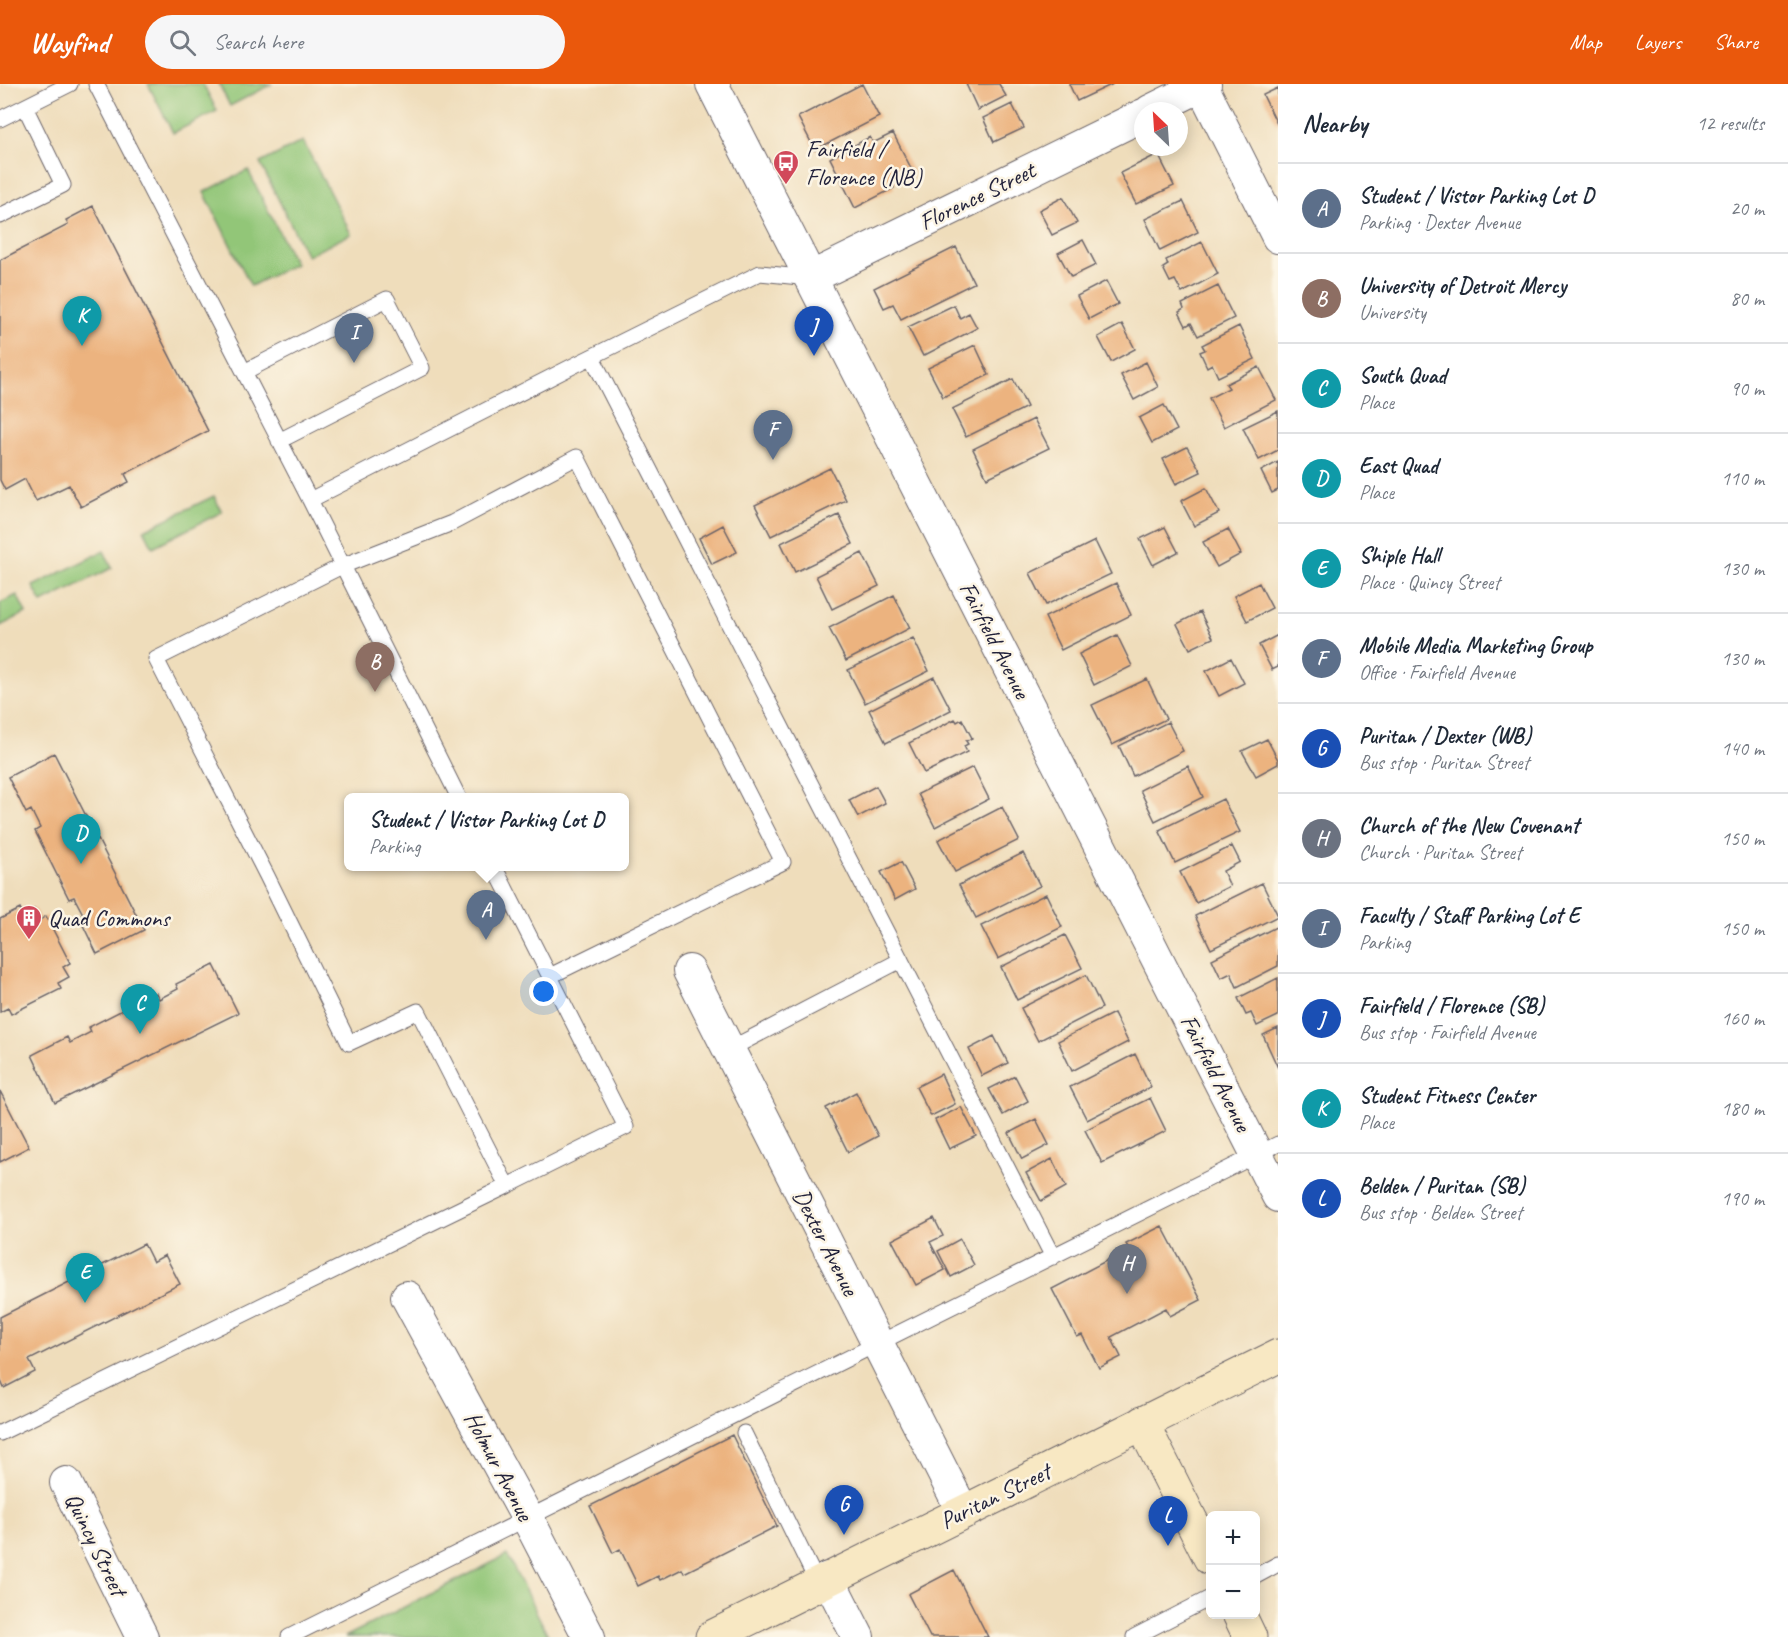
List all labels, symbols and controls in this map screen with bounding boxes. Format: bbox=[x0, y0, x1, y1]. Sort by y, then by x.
search box bbox=[145, 15, 565, 69]
text: Wayfind bbox=[30, 25, 109, 60]
icon: search bbox=[166, 26, 199, 59]
text: Search here bbox=[214, 28, 303, 56]
text: Map bbox=[1569, 29, 1602, 55]
text: Layers bbox=[1635, 29, 1681, 55]
text: Share bbox=[1714, 29, 1758, 55]
north arrow bbox=[1134, 102, 1188, 156]
text: Nearby bbox=[1302, 107, 1367, 140]
text: 12 results bbox=[1696, 111, 1764, 136]
place label: Fairfield / Florence (NB) bbox=[806, 134, 923, 192]
bus stop icon: Fairfield / Florence (NB) bbox=[771, 148, 801, 186]
street label: Florence Street bbox=[914, 154, 1042, 237]
text: Student / Vistor Parking Lot D bbox=[1359, 182, 1594, 210]
text: A bbox=[1316, 196, 1327, 221]
text: 20 m bbox=[1730, 196, 1764, 221]
text: Parking · Dexter Avenue bbox=[1359, 210, 1520, 235]
text: University of Detroit Mercy bbox=[1359, 272, 1566, 300]
text: B bbox=[1316, 286, 1327, 311]
text: 80 m bbox=[1730, 286, 1764, 311]
pin: K bbox=[62, 296, 101, 346]
text: University bbox=[1359, 300, 1426, 325]
pin: J bbox=[794, 306, 834, 356]
pin: I bbox=[334, 314, 374, 363]
text: South Quad bbox=[1359, 362, 1446, 390]
text: C bbox=[1317, 376, 1326, 401]
text: 90 m bbox=[1730, 376, 1764, 401]
text: Place bbox=[1359, 390, 1394, 415]
pin: F bbox=[754, 410, 792, 460]
text: East Quad bbox=[1359, 452, 1438, 480]
text: D bbox=[1316, 466, 1327, 491]
text: 110 m bbox=[1721, 466, 1764, 491]
text: Place bbox=[1359, 480, 1394, 505]
text: Shiple Hall bbox=[1359, 542, 1440, 570]
text: E bbox=[1316, 556, 1327, 581]
text: 130 m bbox=[1721, 556, 1764, 581]
text: Place · Quincy Street bbox=[1359, 570, 1500, 595]
street label: Fairfield Avenue bbox=[953, 577, 1038, 705]
text: Mobile Media Marketing Group bbox=[1359, 632, 1592, 660]
pin: B bbox=[356, 642, 394, 692]
text: F bbox=[1317, 646, 1326, 671]
text: 130 m bbox=[1721, 646, 1764, 671]
text: Office · Fairfield Avenue bbox=[1359, 660, 1515, 685]
text: Puritan / Dexter (WB) bbox=[1359, 722, 1531, 750]
text: G bbox=[1317, 736, 1326, 761]
text: 140 m bbox=[1721, 736, 1764, 761]
text: Bus stop · Puritan Street bbox=[1359, 750, 1529, 775]
popup bbox=[344, 793, 629, 871]
text: Student / Vistor Parking Lot D bbox=[369, 806, 604, 834]
text: Church of the New Covenant bbox=[1359, 812, 1579, 840]
pin: D bbox=[62, 814, 100, 864]
text: H bbox=[1316, 826, 1327, 851]
text: 150 m bbox=[1721, 826, 1764, 851]
text: Parking bbox=[369, 834, 421, 859]
text: Church · Puritan Street bbox=[1359, 840, 1522, 865]
pin: A bbox=[466, 890, 506, 940]
text: Faculty / Staff Parking Lot E bbox=[1359, 902, 1580, 930]
building icon: Quad Commons bbox=[14, 903, 44, 941]
place label: Quad Commons bbox=[48, 903, 171, 933]
text: I bbox=[1317, 916, 1326, 941]
text: 150 m bbox=[1721, 916, 1764, 941]
text: Parking bbox=[1359, 930, 1411, 955]
your location bbox=[529, 977, 558, 1006]
pin: C bbox=[120, 984, 160, 1034]
text: Fairfield / Florence (SB) bbox=[1359, 992, 1544, 1020]
text: J bbox=[1318, 1006, 1325, 1031]
text: 160 m bbox=[1721, 1006, 1764, 1031]
street label: Fairfield Avenue bbox=[1174, 1010, 1259, 1138]
text: Bus stop · Fairfield Avenue bbox=[1359, 1020, 1536, 1045]
text: Student Fitness Center bbox=[1359, 1082, 1535, 1110]
text: K bbox=[1316, 1096, 1327, 1121]
text: 180 m bbox=[1721, 1096, 1764, 1121]
text: Place bbox=[1359, 1110, 1394, 1135]
text: Belden / Puritan (SB) bbox=[1359, 1172, 1525, 1200]
street label: Dexter Avenue bbox=[786, 1184, 867, 1302]
text: L bbox=[1317, 1186, 1326, 1211]
text: 190 m bbox=[1721, 1186, 1764, 1211]
text: Bus stop · Belden Street bbox=[1359, 1200, 1522, 1225]
pin: H bbox=[1108, 1244, 1146, 1294]
pin: E bbox=[66, 1254, 104, 1303]
street label: Holmur Avenue bbox=[458, 1406, 541, 1528]
street label: Puritan Street bbox=[935, 1455, 1058, 1536]
pin: G bbox=[824, 1486, 864, 1535]
street label: Quincy Street bbox=[58, 1488, 135, 1603]
pin: L bbox=[1148, 1496, 1188, 1546]
map controls bbox=[1206, 1511, 1260, 1619]
button: + bbox=[1206, 1511, 1260, 1565]
button: − bbox=[1206, 1565, 1260, 1619]

